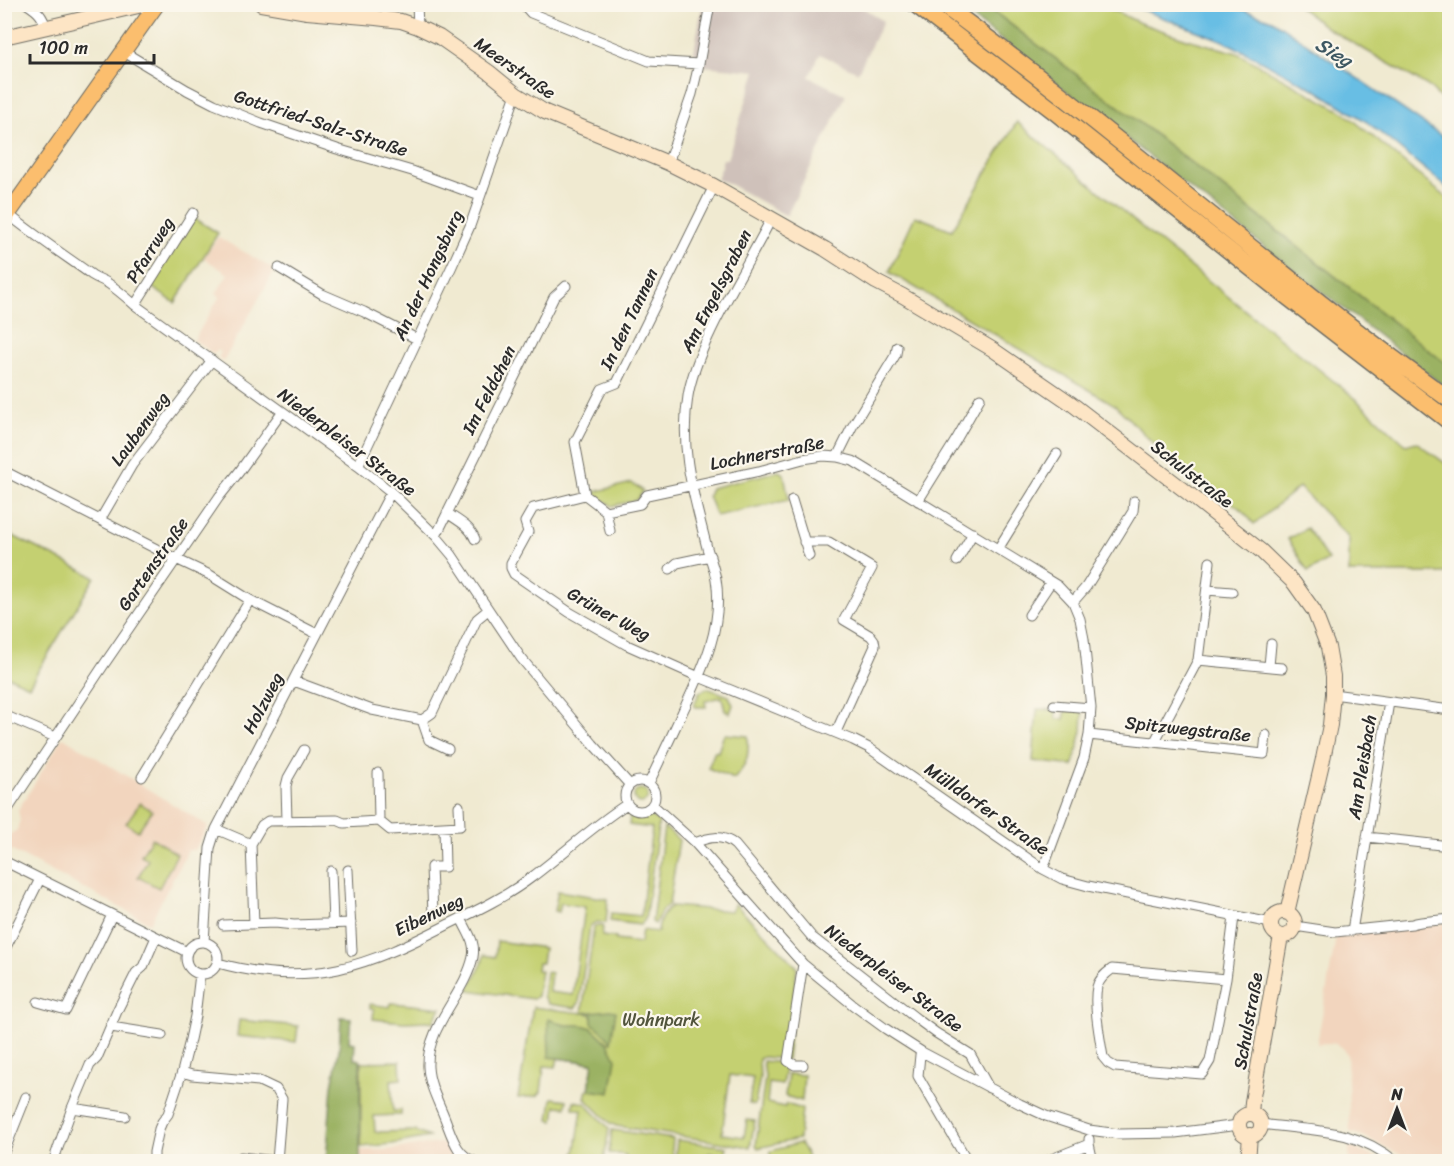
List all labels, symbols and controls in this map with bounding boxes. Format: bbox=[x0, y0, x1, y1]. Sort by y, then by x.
scale bar bbox=[30, 27, 154, 65]
street label: Meerstraße bbox=[467, 28, 563, 108]
water label: Sieg bbox=[1308, 28, 1361, 78]
text: 100 m bbox=[39, 32, 88, 64]
street label: Gottfried-Salz-Straße bbox=[230, 80, 412, 166]
street label: An der Hongsburg bbox=[383, 204, 472, 347]
street label: Pfarrweg bbox=[117, 210, 183, 290]
street label: Am Engelsgraben bbox=[671, 223, 761, 359]
street label: In den Tannen bbox=[590, 262, 668, 376]
street label: Im Feldchen bbox=[452, 339, 525, 441]
street label: Niederpleiser Straße bbox=[271, 379, 423, 505]
street label: Laubenweg bbox=[102, 385, 178, 473]
street label: Lochnerstraße bbox=[707, 426, 827, 480]
street label: Schulstraße bbox=[1143, 431, 1241, 517]
street label: Gartenstraße bbox=[109, 510, 197, 618]
street label: Grüner Weg bbox=[561, 578, 657, 650]
street label: Holzweg bbox=[233, 666, 293, 740]
street label: Spitzwegstraße bbox=[1124, 706, 1252, 752]
street label: Am Pleisbach bbox=[1338, 712, 1386, 822]
street label: Mülldorfer Straße bbox=[918, 754, 1056, 864]
street label: Eibenweg bbox=[389, 884, 469, 946]
street label: Niederpleiser Straße bbox=[818, 915, 970, 1041]
street label: Schulstraße bbox=[1224, 970, 1272, 1072]
park label: Wohnpark bbox=[622, 1004, 700, 1036]
north arrow bbox=[1367, 1079, 1427, 1139]
text: N bbox=[1390, 1080, 1403, 1109]

